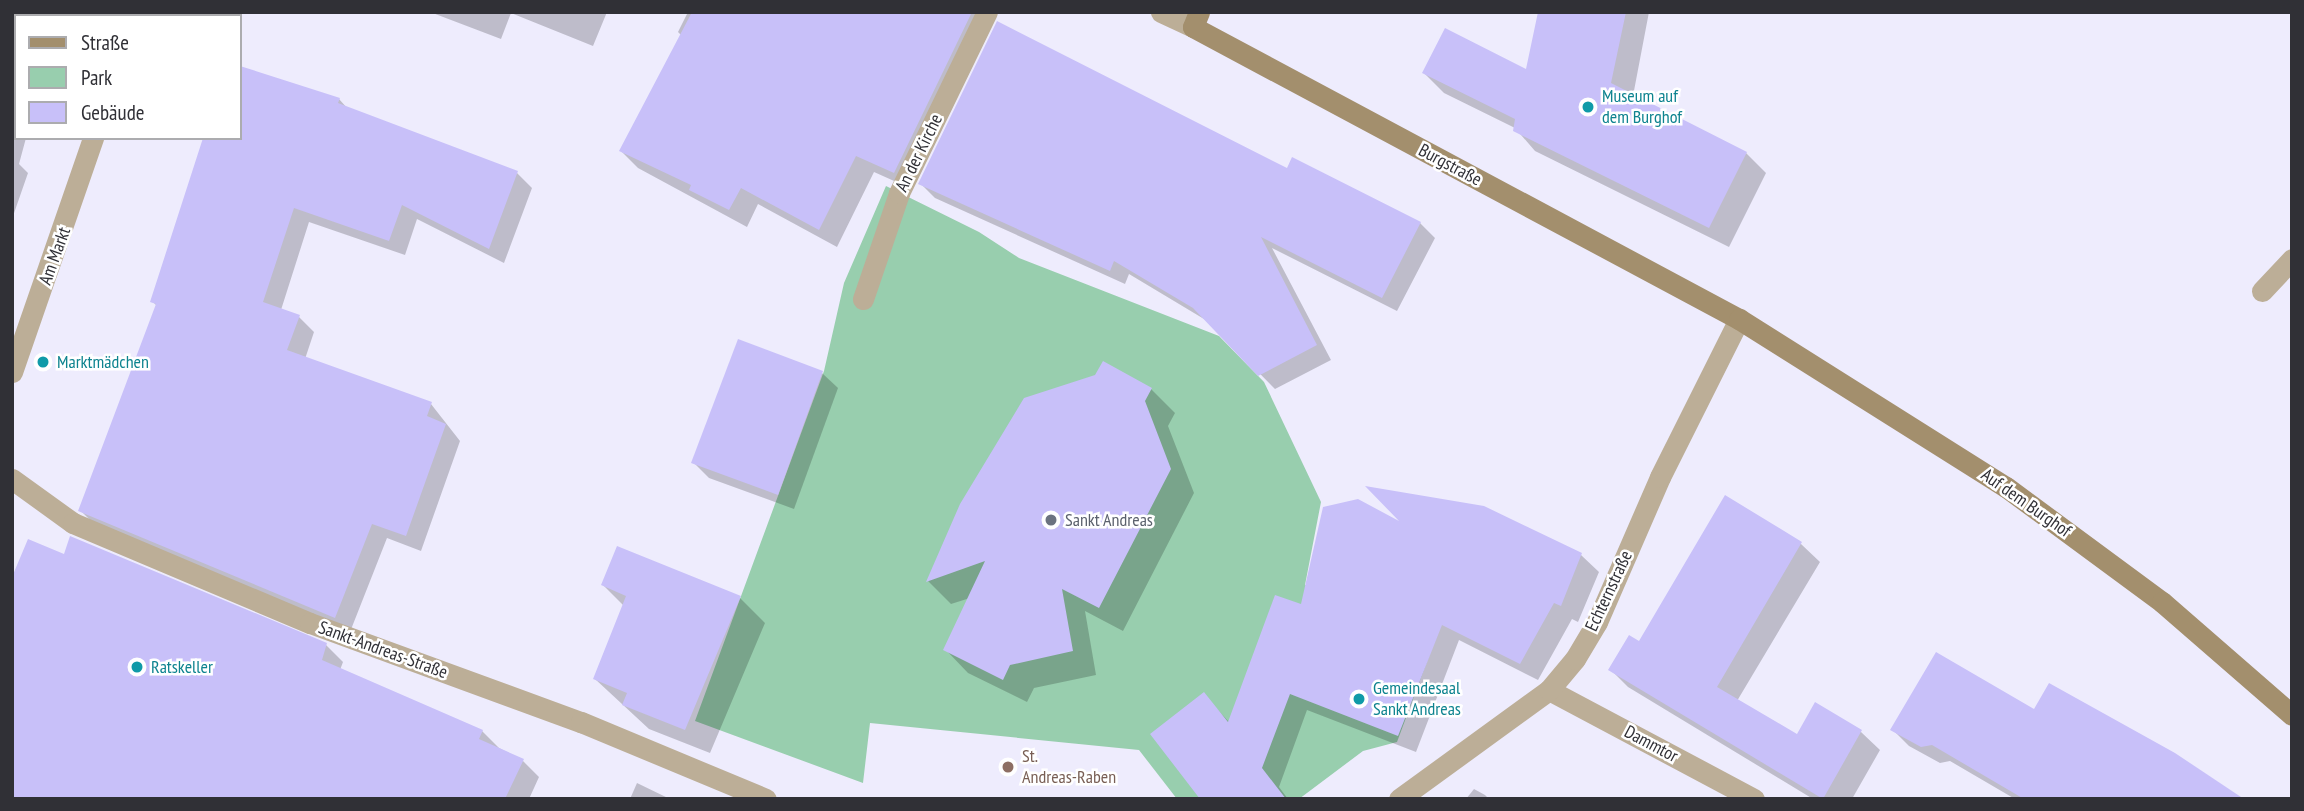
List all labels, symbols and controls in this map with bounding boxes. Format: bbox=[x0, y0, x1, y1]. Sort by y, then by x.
legend bbox=[14, 14, 242, 140]
text: Straße bbox=[81, 29, 129, 56]
text: Park bbox=[81, 64, 112, 91]
place label: Museum auf dem Burghof bbox=[1602, 86, 1682, 128]
text: Gebäude bbox=[81, 99, 144, 126]
marker: Museum auf dem Burghof bbox=[1580, 99, 1596, 115]
street label: An der Kirche bbox=[891, 111, 947, 195]
street label: Burgstraße bbox=[1415, 139, 1485, 191]
street label: Am Markt bbox=[35, 224, 75, 288]
place label: Marktmädchen bbox=[57, 351, 149, 373]
marker: Marktmädchen bbox=[35, 354, 51, 370]
street label: Auf dem Burghof bbox=[1977, 464, 2075, 542]
place label: Sankt Andreas bbox=[1065, 509, 1153, 531]
marker: Sankt Andreas bbox=[1043, 512, 1059, 528]
street label: Echternstraße bbox=[1581, 547, 1637, 635]
street label: Sankt-Andreas-Straße bbox=[316, 617, 450, 683]
place label: Ratskeller bbox=[151, 656, 213, 678]
marker: Ratskeller bbox=[129, 659, 145, 675]
place label: Gemeindesaal Sankt Andreas bbox=[1373, 678, 1461, 720]
marker: Gemeindesaal Sankt Andreas bbox=[1351, 691, 1367, 707]
street label: Dammtor bbox=[1621, 721, 1681, 767]
place label: St. Andreas-Raben bbox=[1022, 746, 1116, 788]
marker: St. Andreas-Raben bbox=[1000, 759, 1016, 775]

